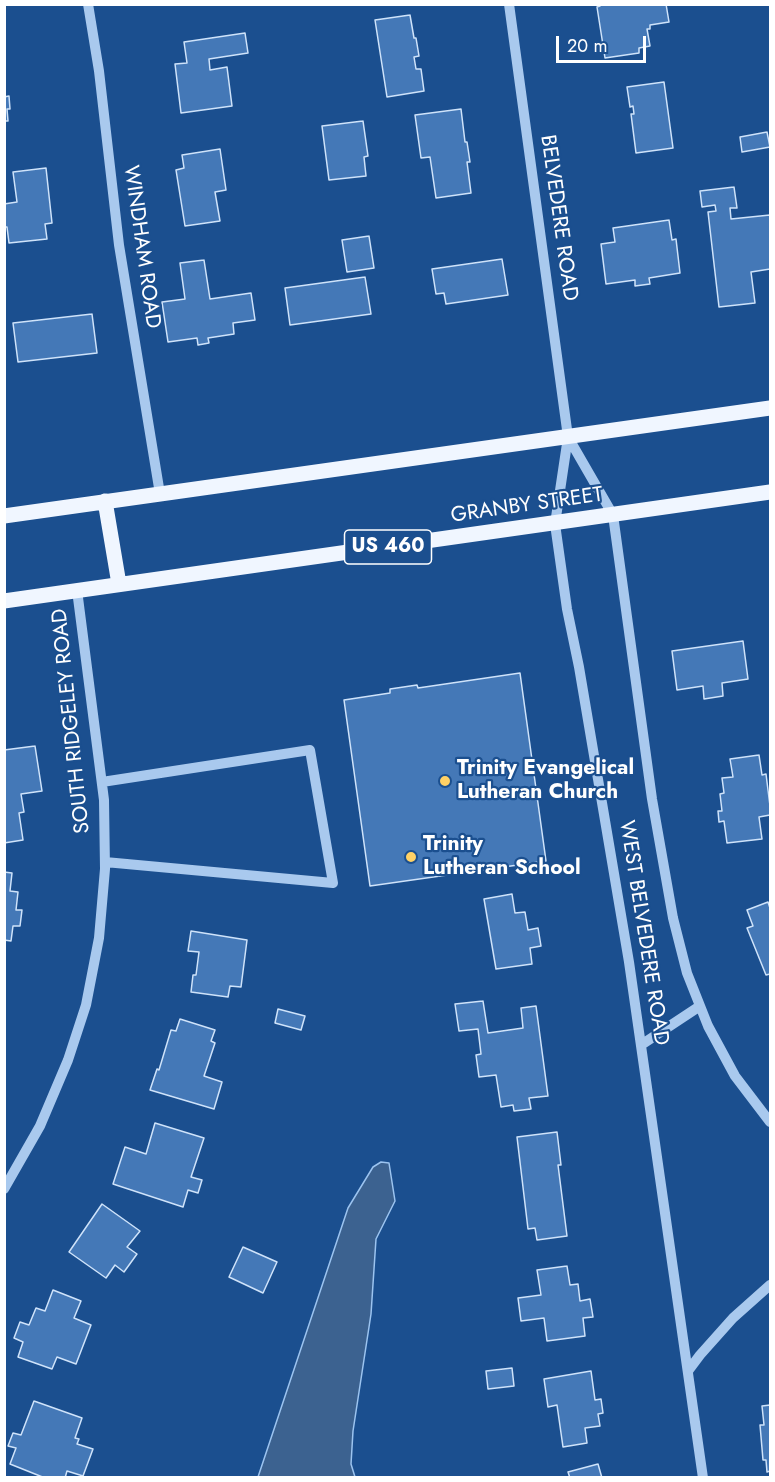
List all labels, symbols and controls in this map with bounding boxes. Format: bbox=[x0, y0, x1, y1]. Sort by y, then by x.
scale bar bbox=[559, 24, 649, 62]
text: 20 m bbox=[567, 33, 607, 59]
street label: BELVEDERE ROAD bbox=[534, 133, 582, 303]
street label: WINDHAM ROAD bbox=[117, 164, 165, 330]
street label: GRANBY STREET bbox=[449, 483, 605, 529]
road number: US 460 bbox=[344, 530, 432, 564]
street label: SOUTH RIDGELEY ROAD bbox=[48, 607, 96, 835]
place label: Trinity Evangelical Lutheran Church bbox=[457, 756, 634, 806]
marker: Trinity Evangelical Lutheran Church bbox=[438, 774, 452, 788]
street label: WEST BELVEDERE ROAD bbox=[613, 819, 673, 1047]
place label: Trinity Lutheran School bbox=[423, 832, 581, 882]
marker: Trinity Lutheran School bbox=[404, 850, 418, 864]

